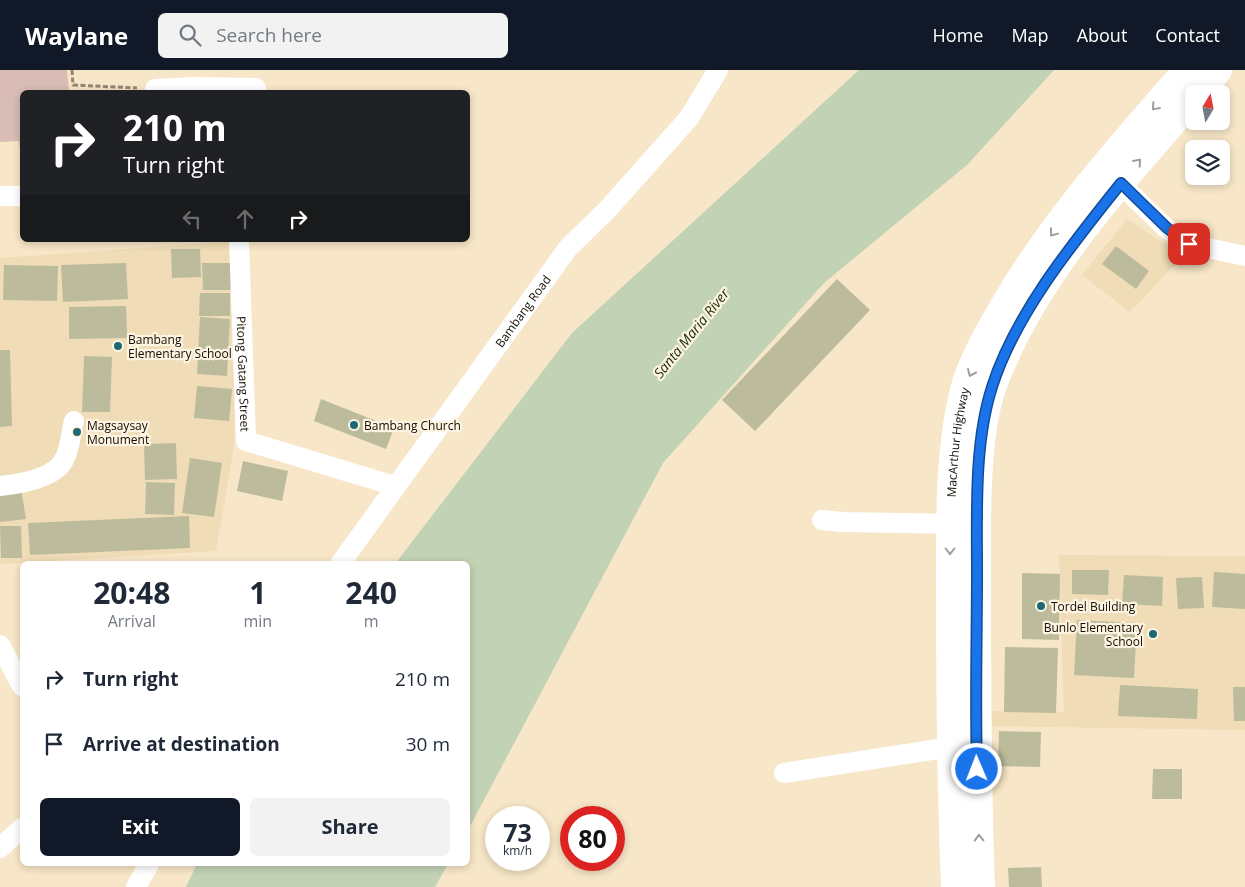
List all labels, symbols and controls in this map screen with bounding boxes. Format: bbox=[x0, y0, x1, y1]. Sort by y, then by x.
search box bbox=[158, 13, 508, 58]
text: Waylane bbox=[25, 19, 128, 52]
icon: search bbox=[176, 21, 204, 49]
text: Search here bbox=[216, 22, 322, 48]
text: Home bbox=[933, 23, 983, 47]
text: Map bbox=[1011, 23, 1049, 47]
text: About bbox=[1077, 23, 1127, 47]
text: Contact bbox=[1155, 23, 1220, 47]
north arrow bbox=[1185, 85, 1230, 130]
map controls bbox=[1185, 85, 1230, 185]
one-way arrow bbox=[1152, 101, 1161, 110]
text: 210 m bbox=[123, 104, 227, 151]
icon: right bbox=[40, 110, 105, 175]
button: layers bbox=[1185, 140, 1230, 185]
text: Turn right bbox=[123, 149, 225, 179]
one-way arrow bbox=[1133, 158, 1142, 167]
icon: left bbox=[178, 205, 206, 233]
icon: ahead bbox=[231, 205, 259, 233]
icon: right bbox=[284, 205, 312, 233]
pin bbox=[1168, 223, 1210, 265]
one-way arrow bbox=[1050, 227, 1058, 236]
icon: arrive bbox=[1175, 230, 1203, 258]
street label: Bambang Road bbox=[491, 271, 554, 351]
water label: Santa Maria River bbox=[649, 284, 733, 382]
street label: Pitong Gatang Street bbox=[233, 316, 254, 432]
place label: Bambang Elementary School bbox=[128, 331, 232, 362]
marker: Bambang Elementary School bbox=[112, 340, 124, 352]
one-way arrow bbox=[966, 368, 977, 377]
street label: MacArthur Highway bbox=[942, 385, 973, 498]
place label: Magsaysay Monument bbox=[87, 417, 149, 448]
place label: Bambang Church bbox=[364, 417, 461, 434]
marker: Bambang Church bbox=[348, 419, 360, 431]
marker: Magsaysay Monument bbox=[71, 426, 83, 438]
one-way arrow bbox=[945, 548, 955, 555]
text: 20:48 bbox=[93, 572, 170, 613]
text: 1 bbox=[249, 572, 266, 613]
text: 240 bbox=[345, 572, 397, 613]
place label: Tordel Building bbox=[1051, 598, 1136, 615]
marker: Tordel Building bbox=[1035, 600, 1047, 612]
text: Arrival bbox=[108, 610, 156, 632]
text: min bbox=[244, 610, 272, 632]
text: m bbox=[364, 610, 379, 632]
place label: Bunlo Elementary School bbox=[1044, 619, 1144, 650]
marker: Bunlo Elementary School bbox=[1147, 628, 1159, 640]
icon: right bbox=[40, 665, 68, 693]
text: Turn right bbox=[83, 666, 178, 692]
text: 210 m bbox=[395, 666, 450, 692]
icon: arrive bbox=[40, 730, 68, 758]
text: Arrive at destination bbox=[83, 731, 280, 757]
text: 30 m bbox=[406, 731, 450, 757]
position arrow bbox=[950, 742, 1002, 794]
button: Exit bbox=[40, 798, 240, 856]
button: Share bbox=[250, 798, 450, 856]
speed limit sign: 80 bbox=[560, 806, 625, 871]
text: 73 bbox=[503, 815, 532, 849]
one-way arrow bbox=[974, 834, 984, 842]
text: km/h bbox=[503, 842, 532, 859]

